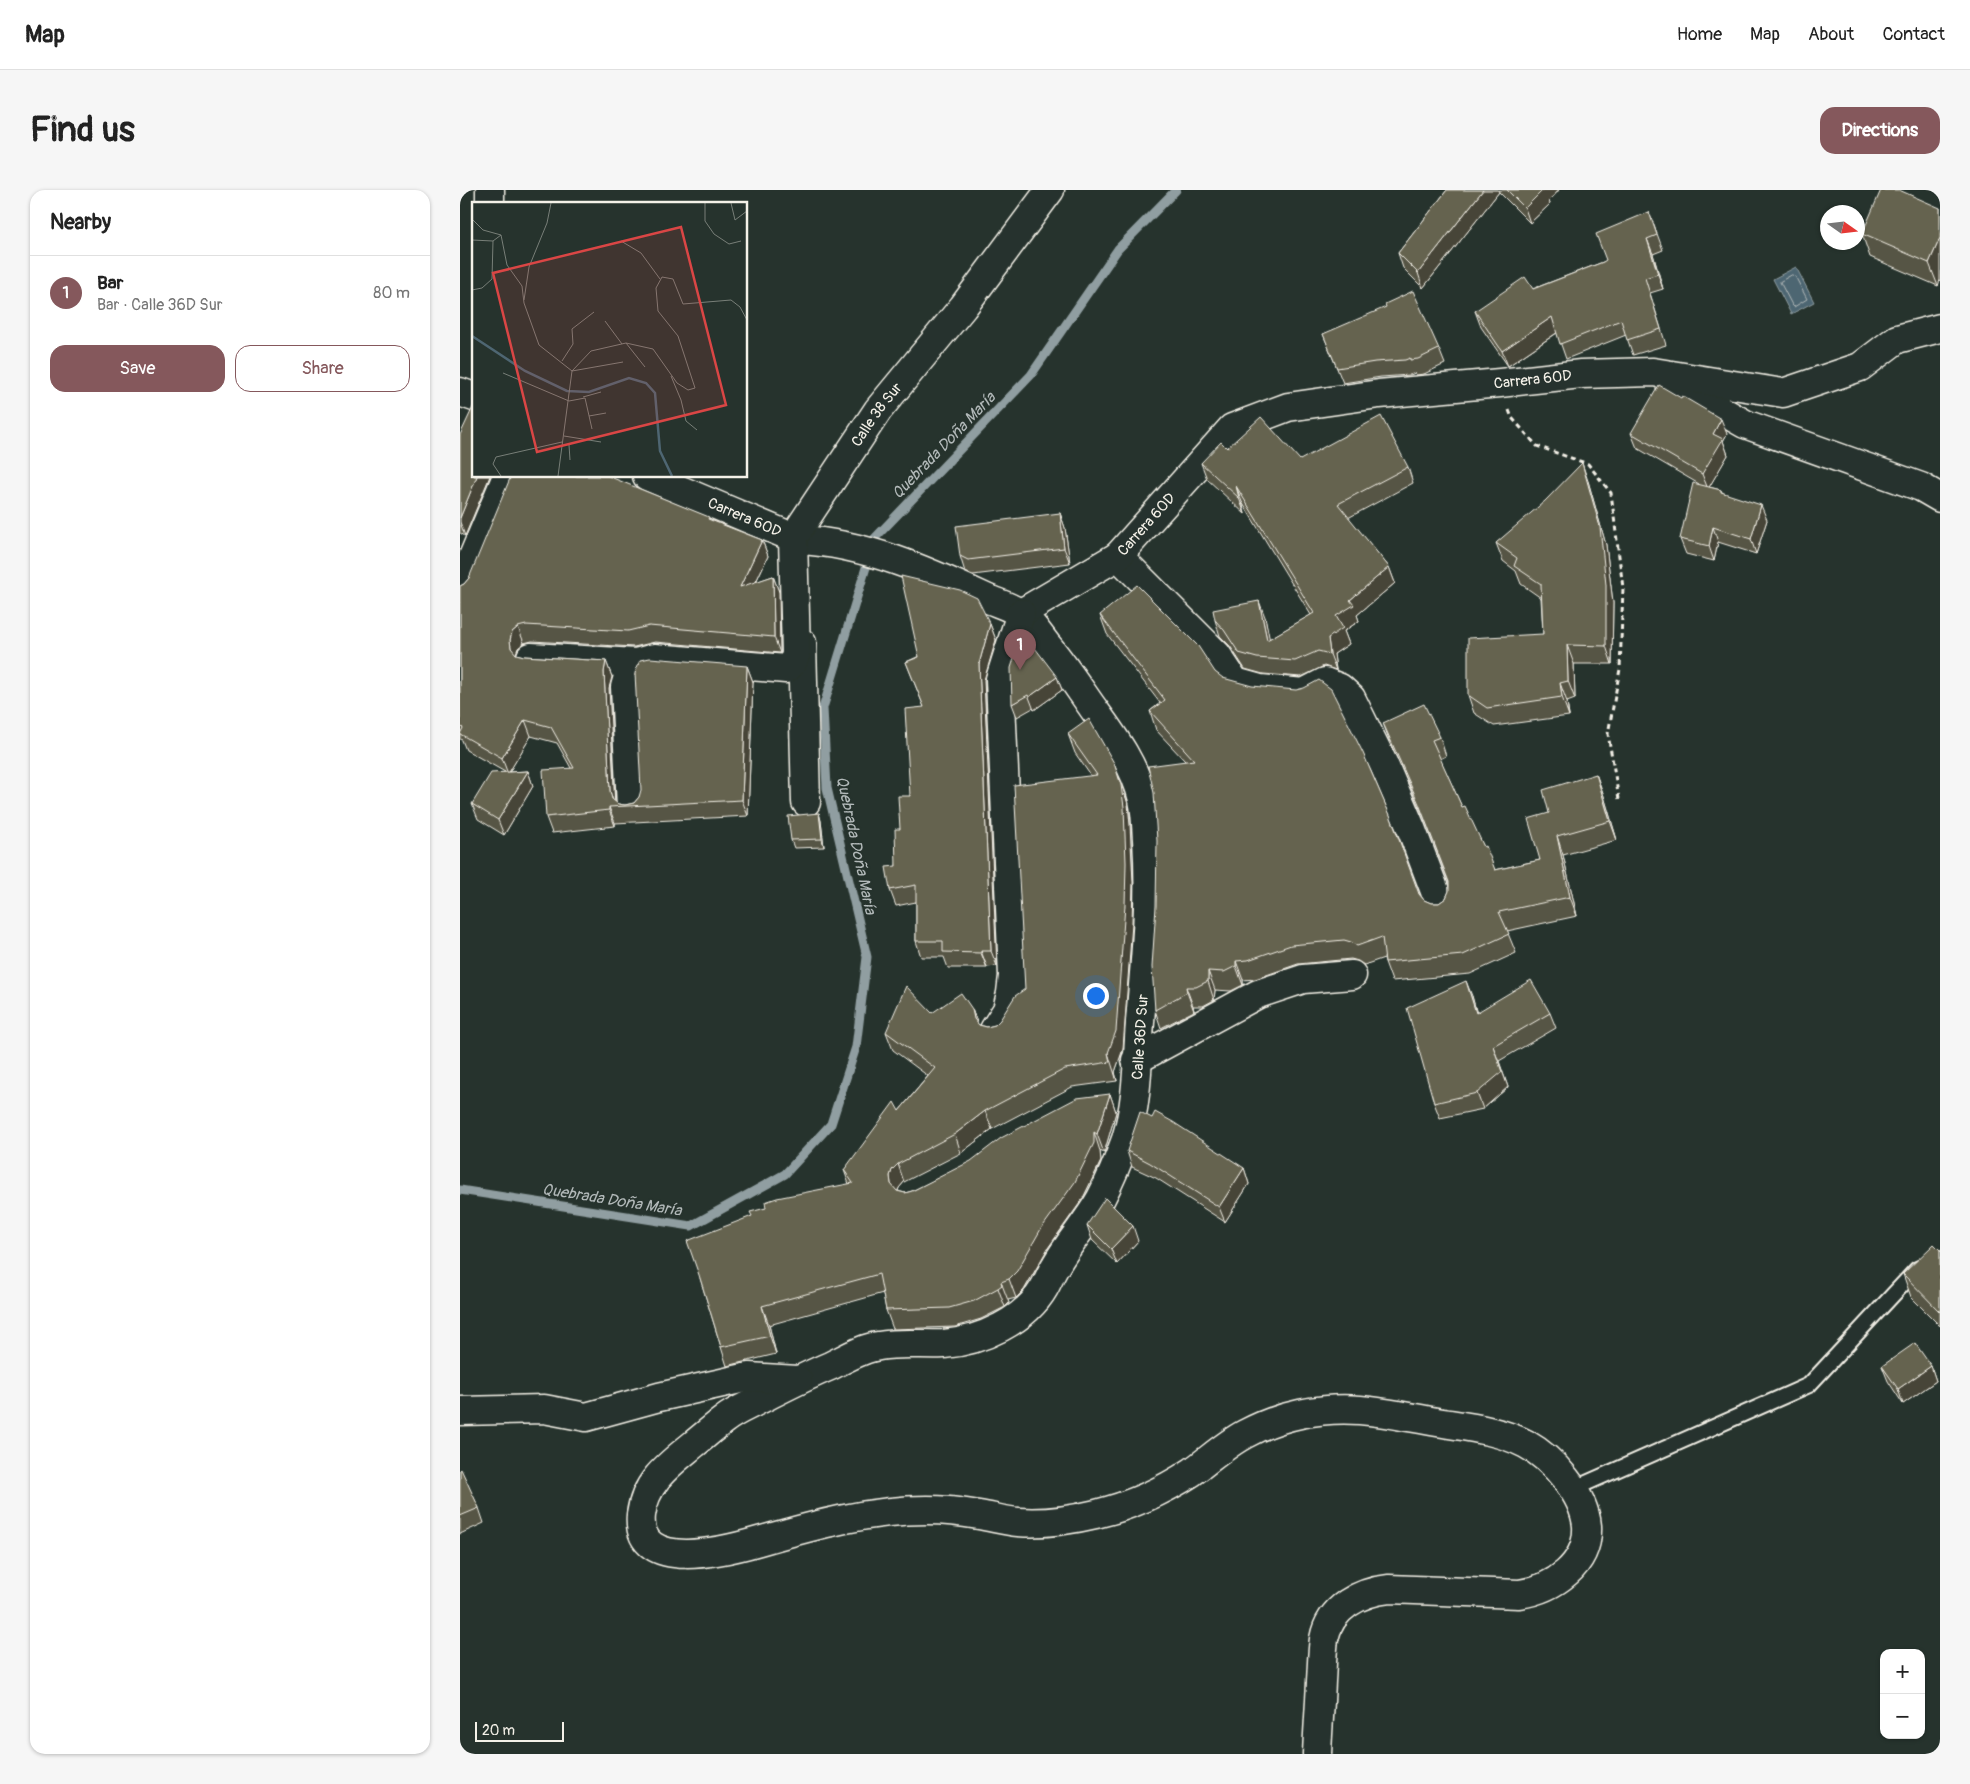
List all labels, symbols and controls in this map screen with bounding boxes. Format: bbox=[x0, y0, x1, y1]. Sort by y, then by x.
text: Map bbox=[25, 20, 65, 49]
text: Home bbox=[1677, 23, 1722, 46]
text: Map bbox=[1750, 23, 1780, 46]
text: About bbox=[1808, 23, 1854, 46]
text: Contact bbox=[1882, 23, 1945, 46]
button: Directions bbox=[1820, 107, 1940, 154]
text: Find us bbox=[30, 108, 135, 152]
inset map bbox=[472, 202, 748, 478]
north arrow bbox=[1820, 205, 1865, 250]
text: Nearby bbox=[50, 209, 111, 236]
text: Bar bbox=[97, 271, 123, 295]
text: 1 bbox=[63, 283, 69, 303]
text: 80 m bbox=[373, 283, 410, 303]
text: Bar · Calle 36D Sur bbox=[97, 295, 222, 315]
button: Save bbox=[50, 345, 225, 392]
button: Share bbox=[235, 345, 410, 392]
street label: Carrera 60D bbox=[1493, 366, 1573, 394]
street label: Calle 38 Sur bbox=[847, 378, 907, 451]
water label: Quebrada Doña María bbox=[888, 387, 1001, 503]
street label: Carrera 60D bbox=[1114, 489, 1180, 560]
street label: Carrera 60D bbox=[705, 494, 784, 541]
pin: 1 bbox=[1004, 629, 1036, 670]
water label: Quebrada Doña María bbox=[832, 774, 881, 918]
your location bbox=[1083, 983, 1109, 1009]
street label: Calle 36D Sur bbox=[1128, 993, 1153, 1080]
water label: Quebrada Doña María bbox=[541, 1179, 684, 1221]
map controls bbox=[1880, 1649, 1925, 1739]
button: + bbox=[1880, 1649, 1925, 1694]
button: − bbox=[1880, 1694, 1925, 1739]
scale bar bbox=[475, 1719, 564, 1742]
text: 20 m bbox=[482, 1722, 515, 1739]

